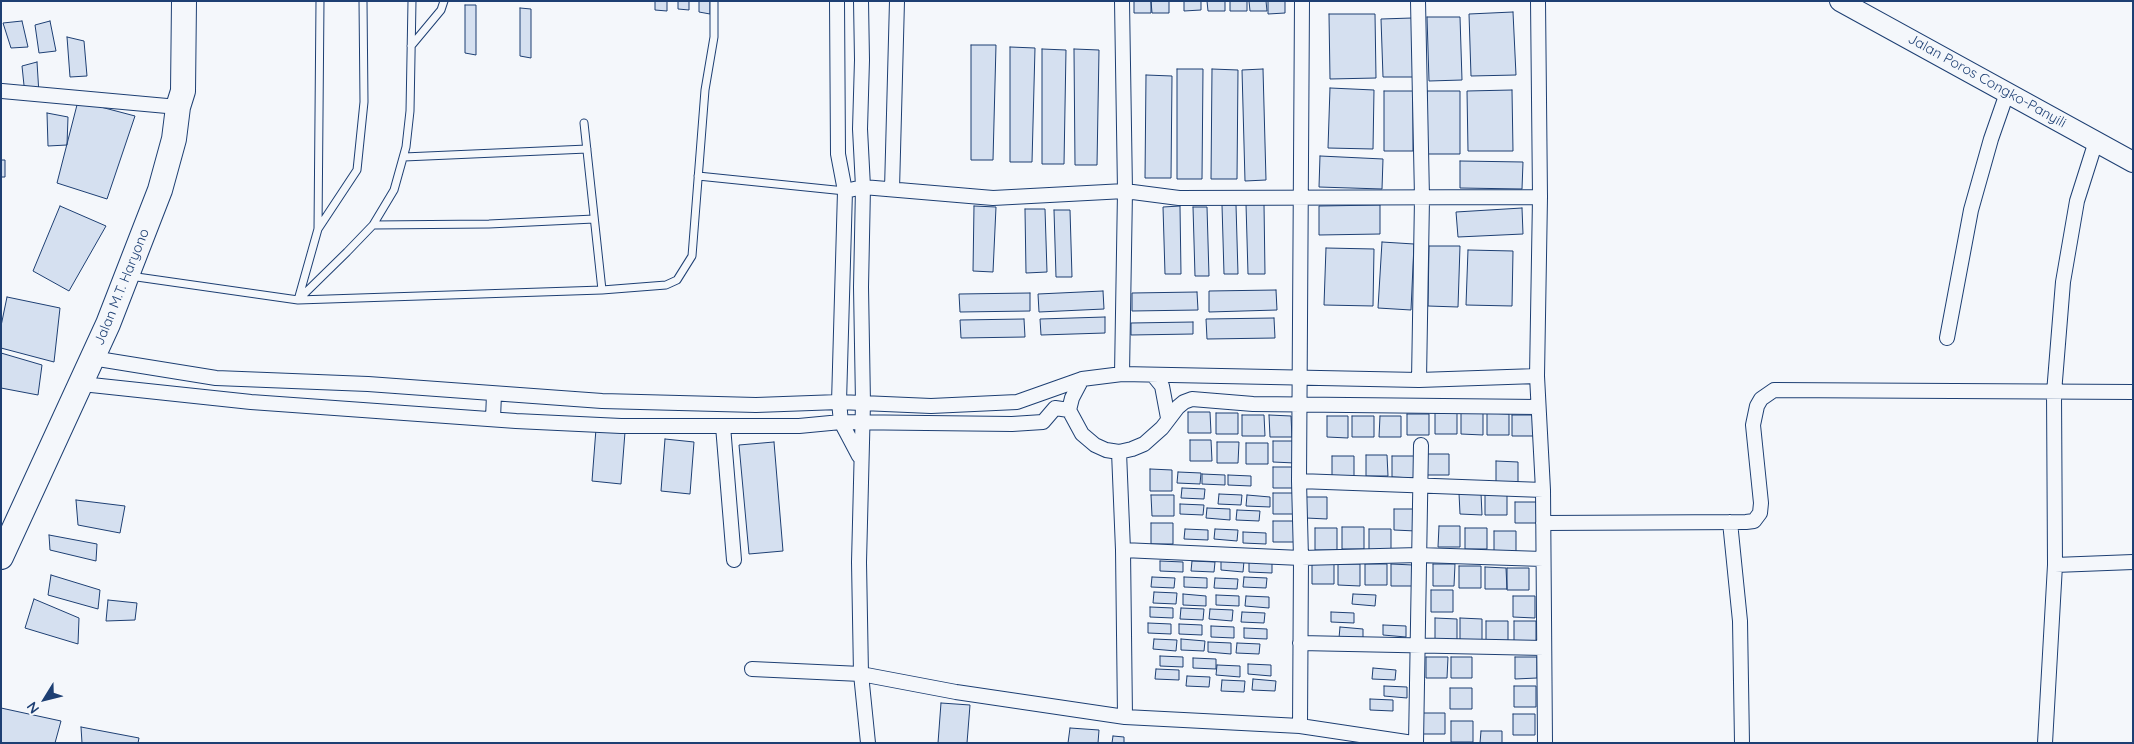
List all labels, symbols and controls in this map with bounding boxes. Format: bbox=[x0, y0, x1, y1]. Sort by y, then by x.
street label: Jalan Poros Congko-Panyili bbox=[1905, 30, 2069, 132]
street label: Jalan M.T. Haryono bbox=[91, 226, 153, 348]
north arrow bbox=[20, 674, 70, 724]
text: N bbox=[23, 698, 43, 717]

